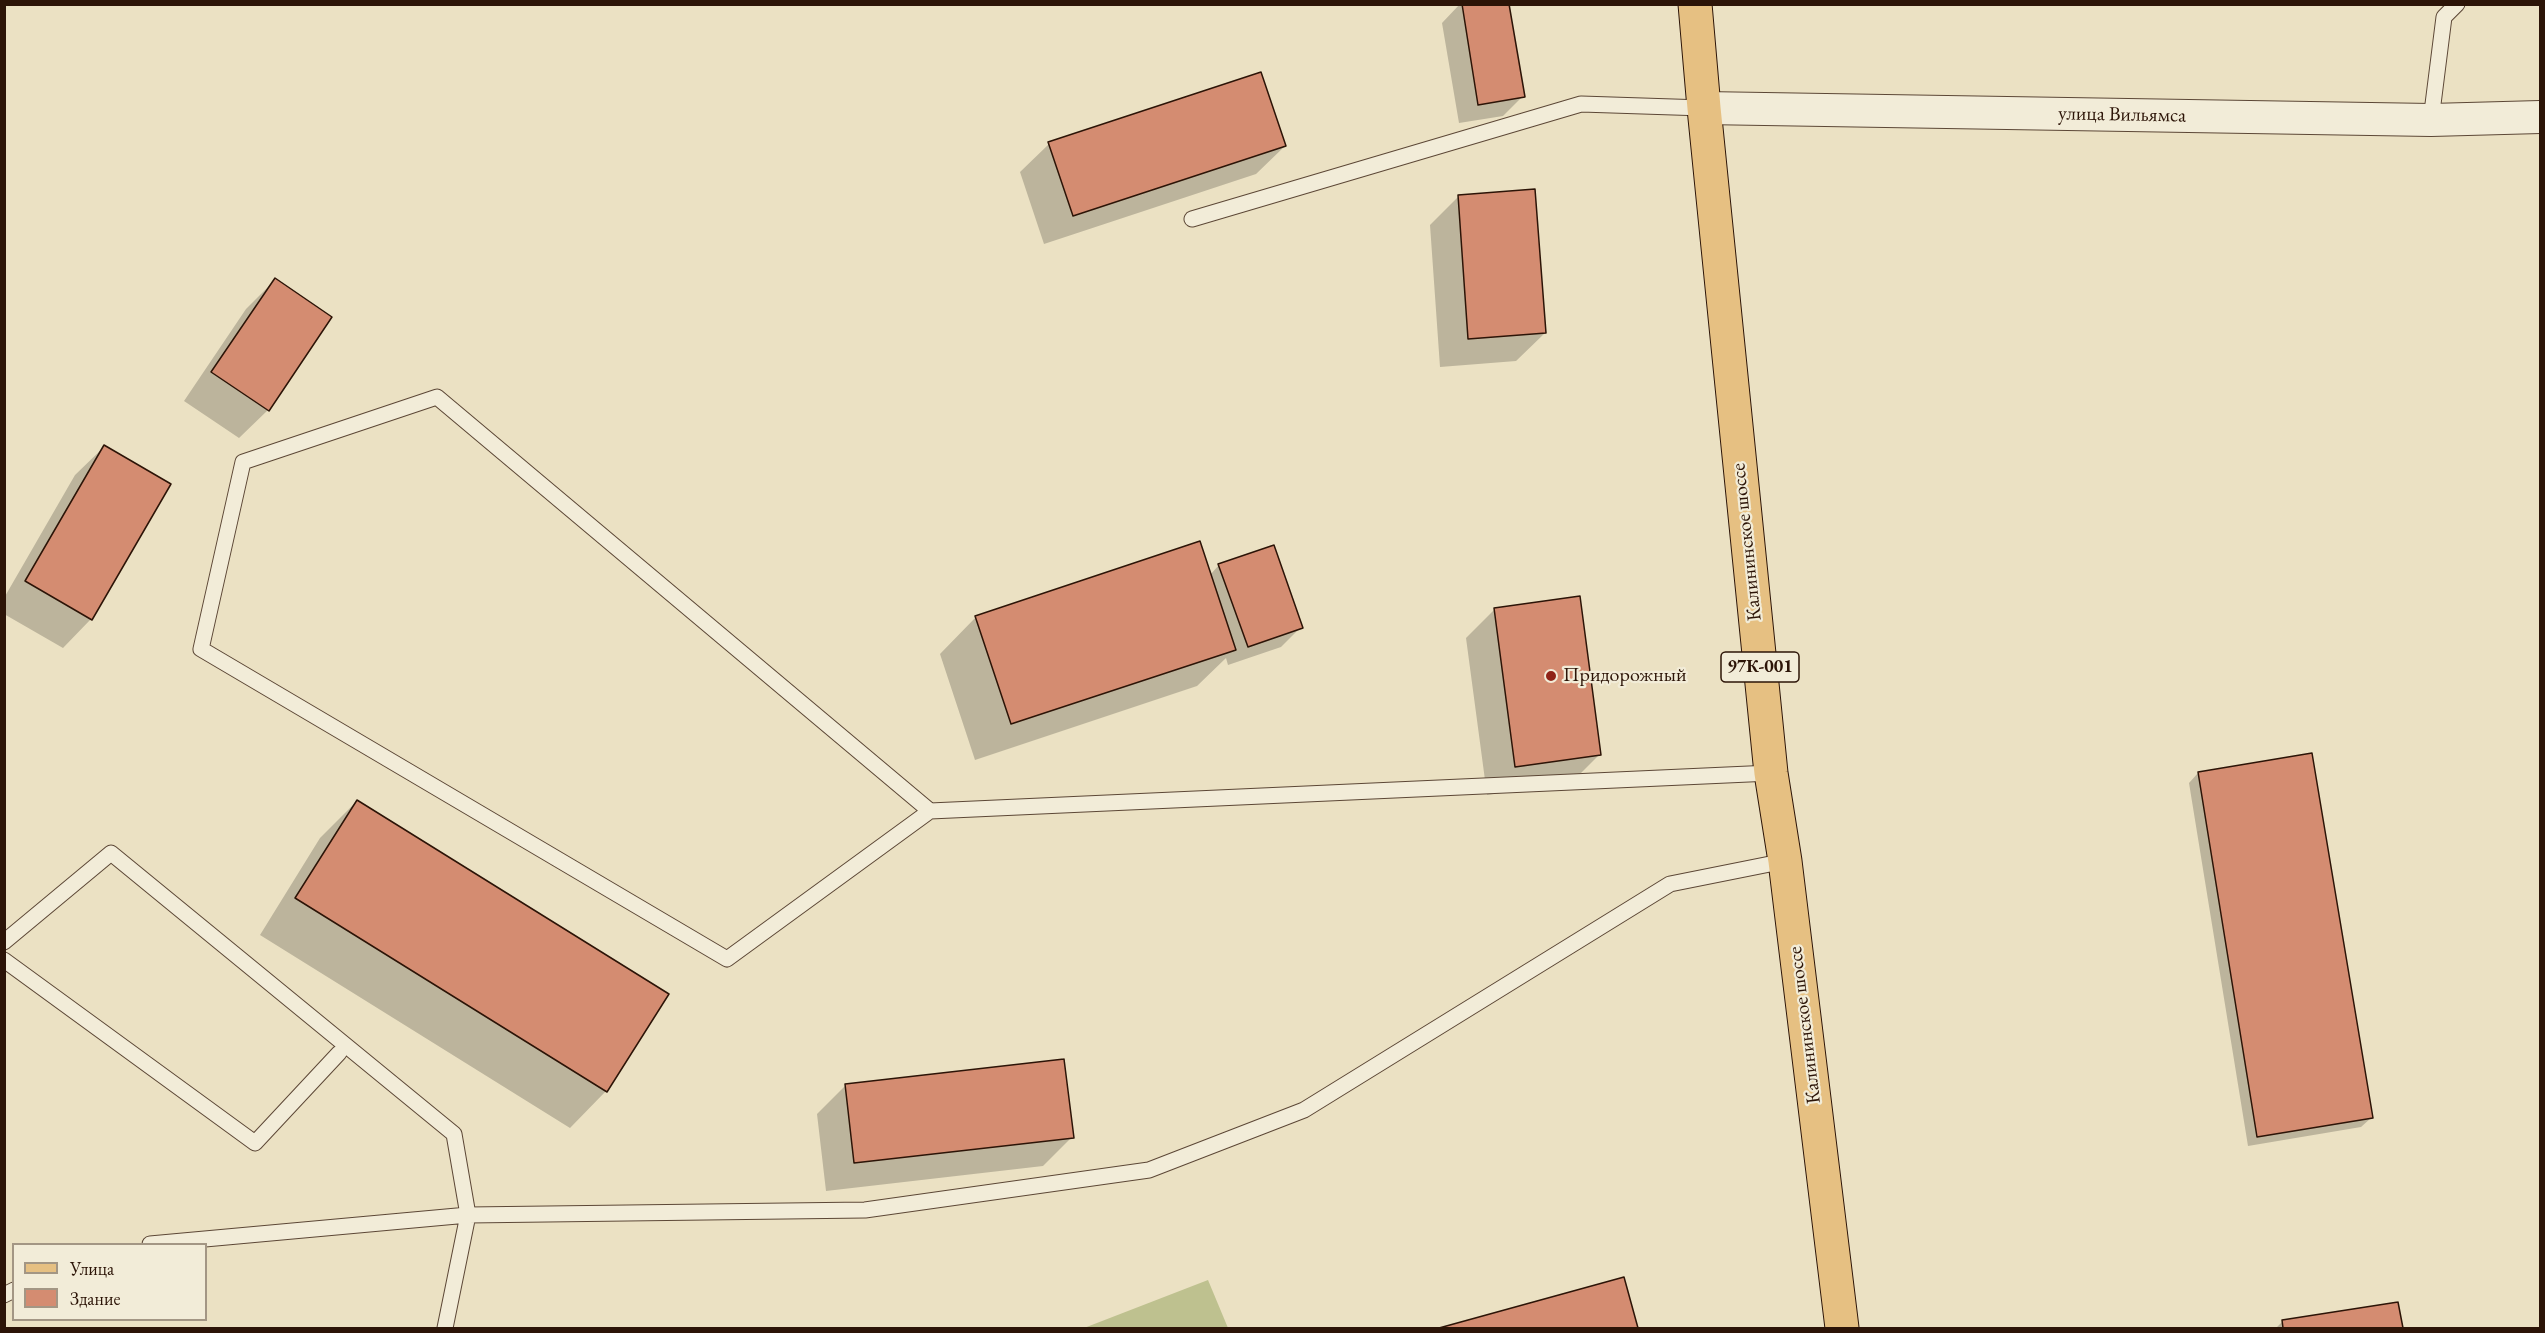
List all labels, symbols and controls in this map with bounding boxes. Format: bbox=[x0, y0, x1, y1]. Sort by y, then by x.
street label: улица Вильямса bbox=[2058, 102, 2186, 128]
street label: Калининское шоссе bbox=[1727, 462, 1767, 622]
road number: 97К-001 bbox=[1721, 652, 1799, 682]
place label: Придорожный bbox=[1563, 664, 1686, 688]
marker: Придорожный bbox=[1544, 669, 1558, 683]
street label: Калининское шоссе bbox=[1783, 945, 1827, 1105]
legend bbox=[12, 1243, 207, 1321]
text: Улица bbox=[70, 1257, 114, 1280]
text: Здание bbox=[70, 1287, 120, 1310]

